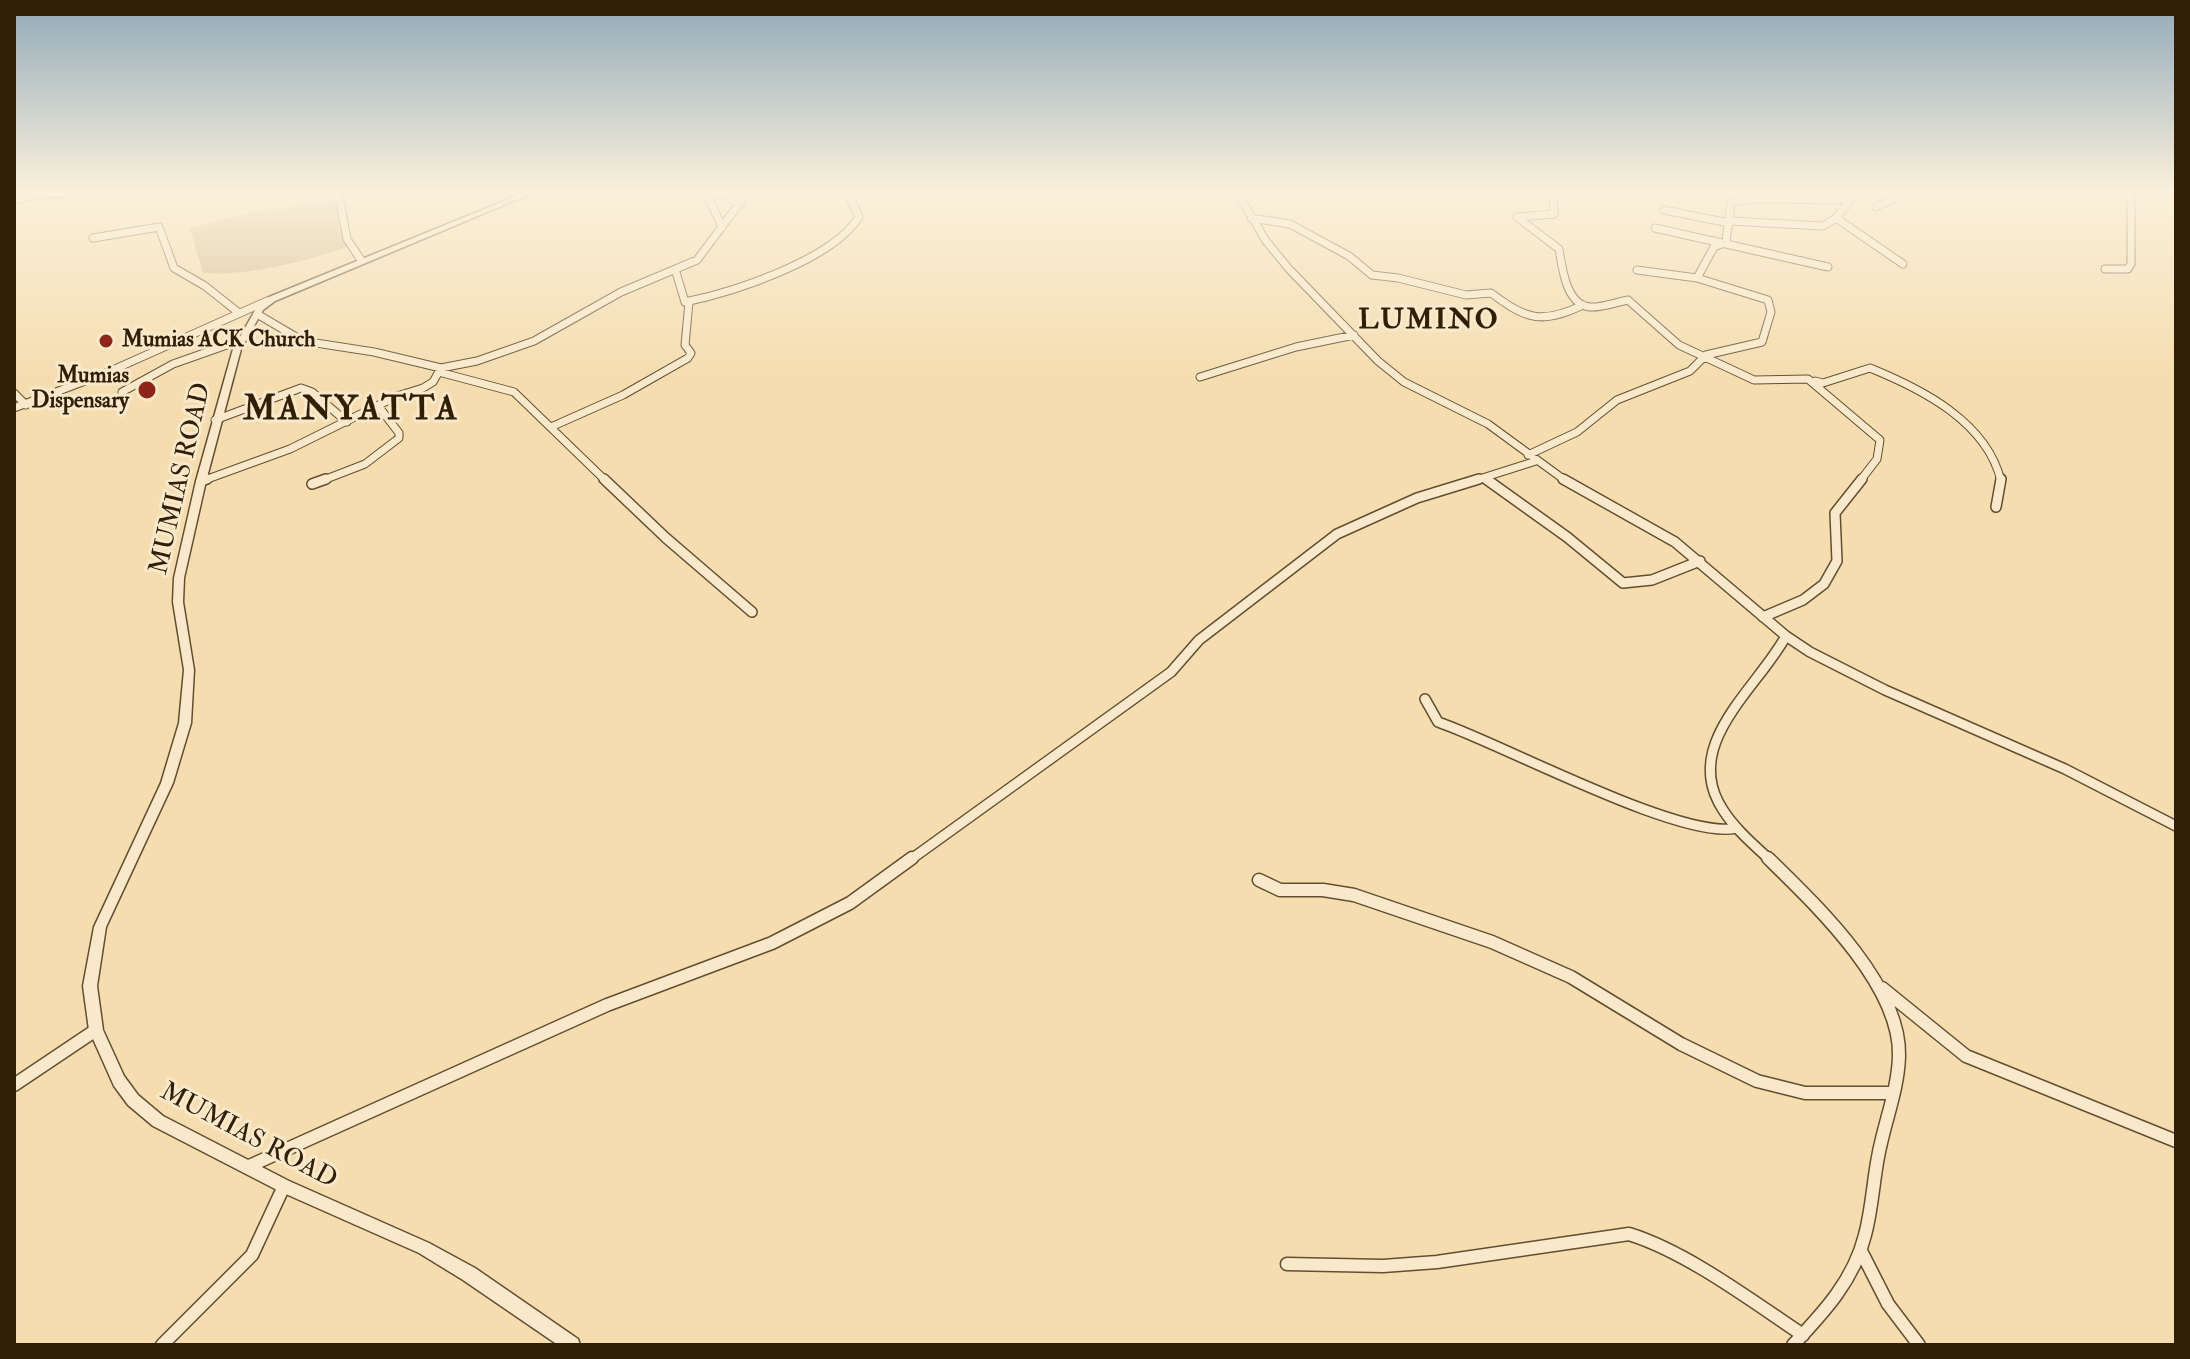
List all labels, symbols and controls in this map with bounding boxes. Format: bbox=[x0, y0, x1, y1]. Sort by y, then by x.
district label: LUMINO bbox=[1358, 305, 1500, 339]
place label: Mumias ACK Church bbox=[122, 328, 316, 354]
marker: Mumias ACK Church bbox=[97, 332, 115, 350]
place label: Mumias Dispensary bbox=[32, 364, 129, 416]
marker: Mumias Dispensary bbox=[136, 379, 158, 401]
street label: MUMIAS ROAD bbox=[145, 380, 219, 578]
district label: MANYATTA bbox=[243, 392, 459, 432]
street label: MUMIAS ROAD bbox=[154, 1077, 342, 1197]

